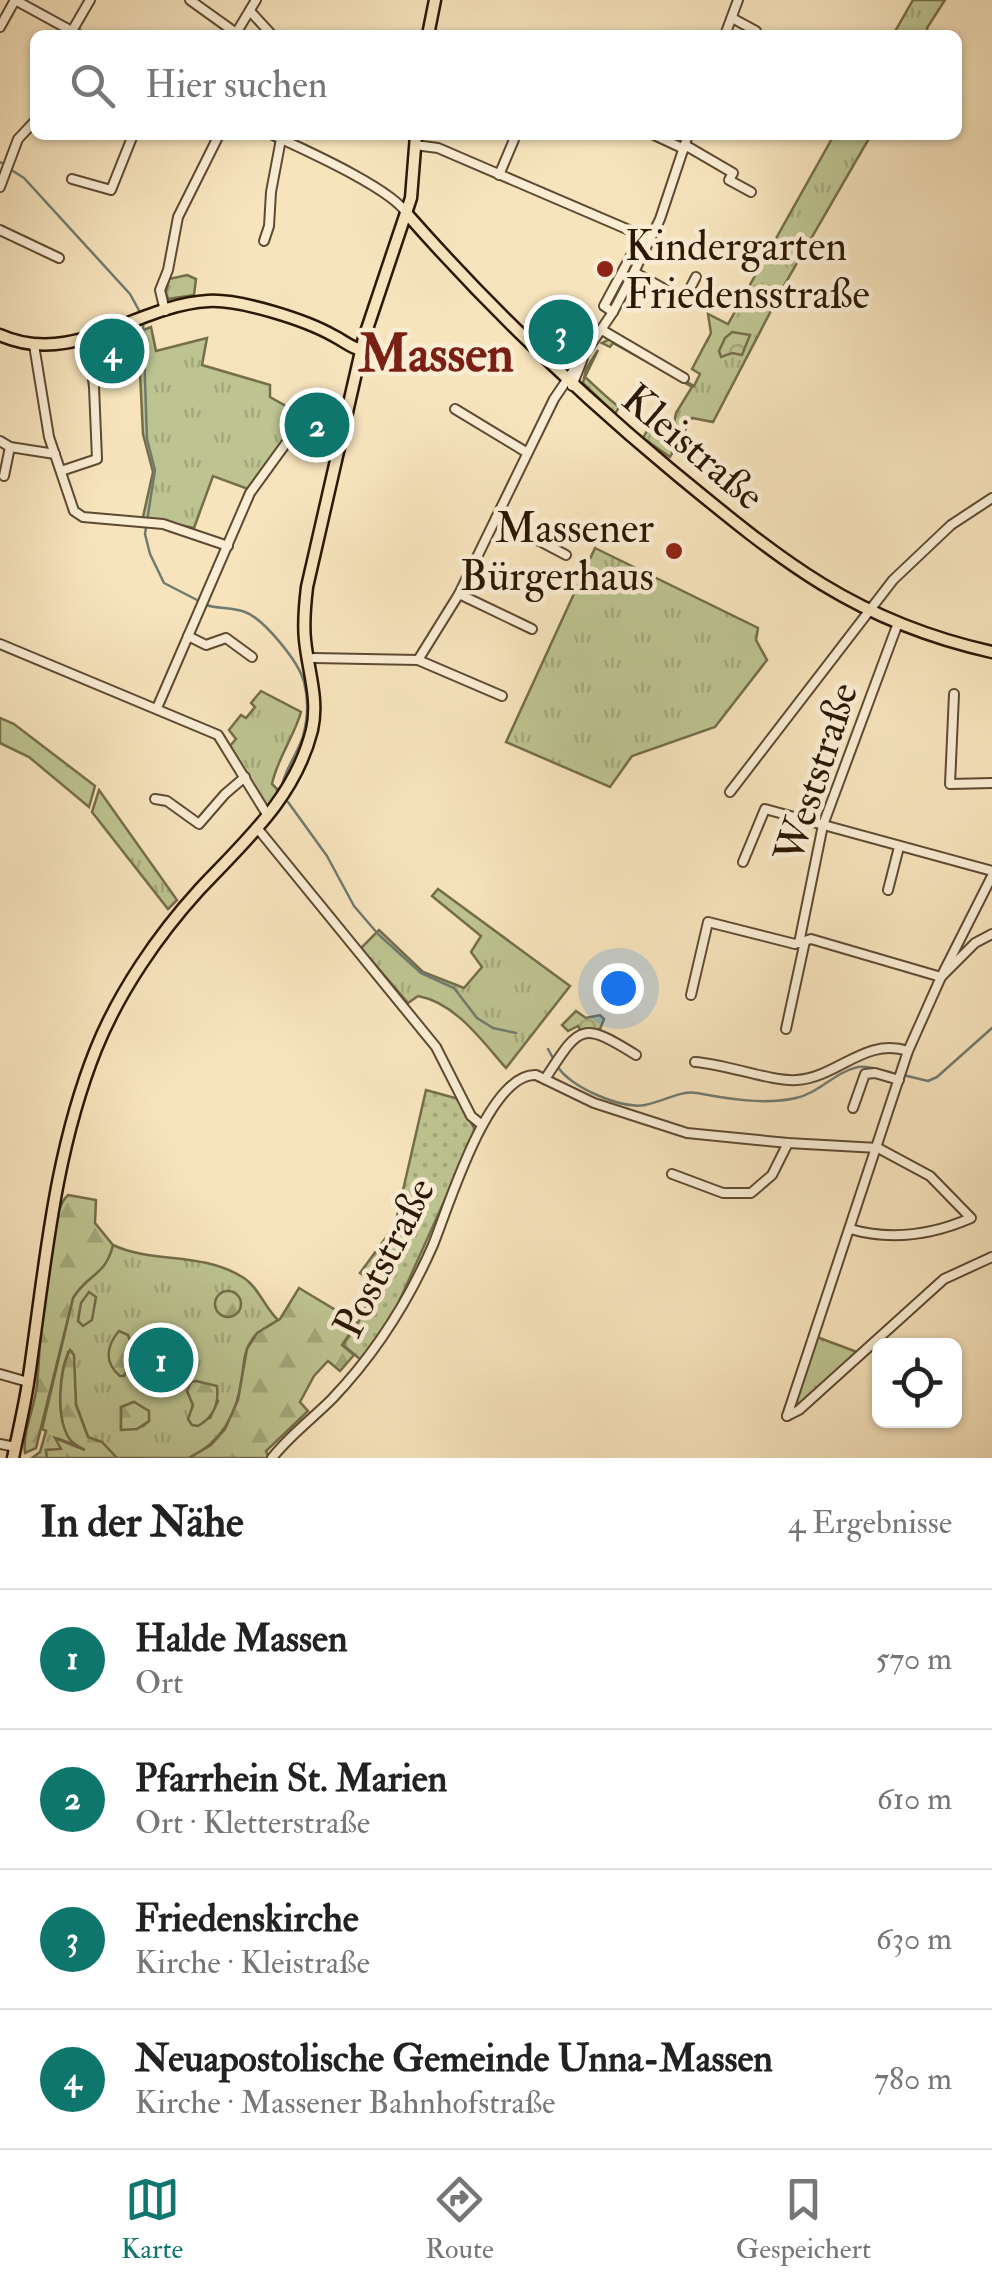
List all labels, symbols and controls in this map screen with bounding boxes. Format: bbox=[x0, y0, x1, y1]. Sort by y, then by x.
search box bbox=[30, 30, 962, 140]
icon: search bbox=[65, 58, 120, 113]
text: Hier suchen bbox=[145, 61, 328, 109]
place label: Kindergarten Friedensstraße bbox=[625, 221, 870, 321]
marker: Kindergarten Friedensstraße bbox=[594, 258, 616, 280]
pin: 3 bbox=[528, 294, 594, 370]
pin: 4 bbox=[80, 314, 144, 388]
district label: Massen bbox=[357, 322, 514, 387]
street label: Kleistraße bbox=[611, 373, 774, 522]
pin: 2 bbox=[284, 388, 350, 462]
place label: Massener Bürgerhaus bbox=[460, 503, 654, 603]
marker: Massener Bürgerhaus bbox=[663, 540, 685, 562]
street label: Weststraße bbox=[763, 676, 870, 870]
your location bbox=[593, 963, 644, 1014]
street label: Poststraße bbox=[322, 1169, 447, 1347]
pin: 1 bbox=[128, 1322, 194, 1398]
map controls bbox=[872, 1338, 962, 1428]
button: locate bbox=[872, 1338, 962, 1428]
text: In der Nähe bbox=[40, 1497, 244, 1549]
text: 4 Ergebnisse bbox=[788, 1503, 952, 1543]
text: Halde Massen bbox=[135, 1615, 348, 1663]
text: 1 bbox=[67, 1639, 78, 1679]
text: 570 m bbox=[875, 1639, 952, 1679]
text: Ort bbox=[135, 1663, 183, 1703]
text: Pfarrhein St. Marien bbox=[135, 1755, 447, 1803]
text: 2 bbox=[64, 1779, 81, 1819]
text: 610 m bbox=[877, 1779, 952, 1819]
text: Ort · Kletterstraße bbox=[135, 1803, 370, 1843]
text: Friedenskirche bbox=[135, 1895, 359, 1943]
text: 3 bbox=[66, 1919, 79, 1959]
text: 630 m bbox=[876, 1919, 952, 1959]
text: Kirche · Kleistraße bbox=[135, 1943, 370, 1983]
text: Neuapostolische Gemeinde Unna-Massen bbox=[135, 2035, 773, 2083]
text: 4 bbox=[64, 2059, 81, 2099]
text: 780 m bbox=[874, 2059, 952, 2099]
text: Kirche · Massener Bahnhofstraße bbox=[135, 2083, 555, 2123]
tab: Karte bbox=[121, 2172, 183, 2267]
tab: Route bbox=[425, 2172, 494, 2267]
tab: Gespeichert bbox=[736, 2172, 871, 2267]

